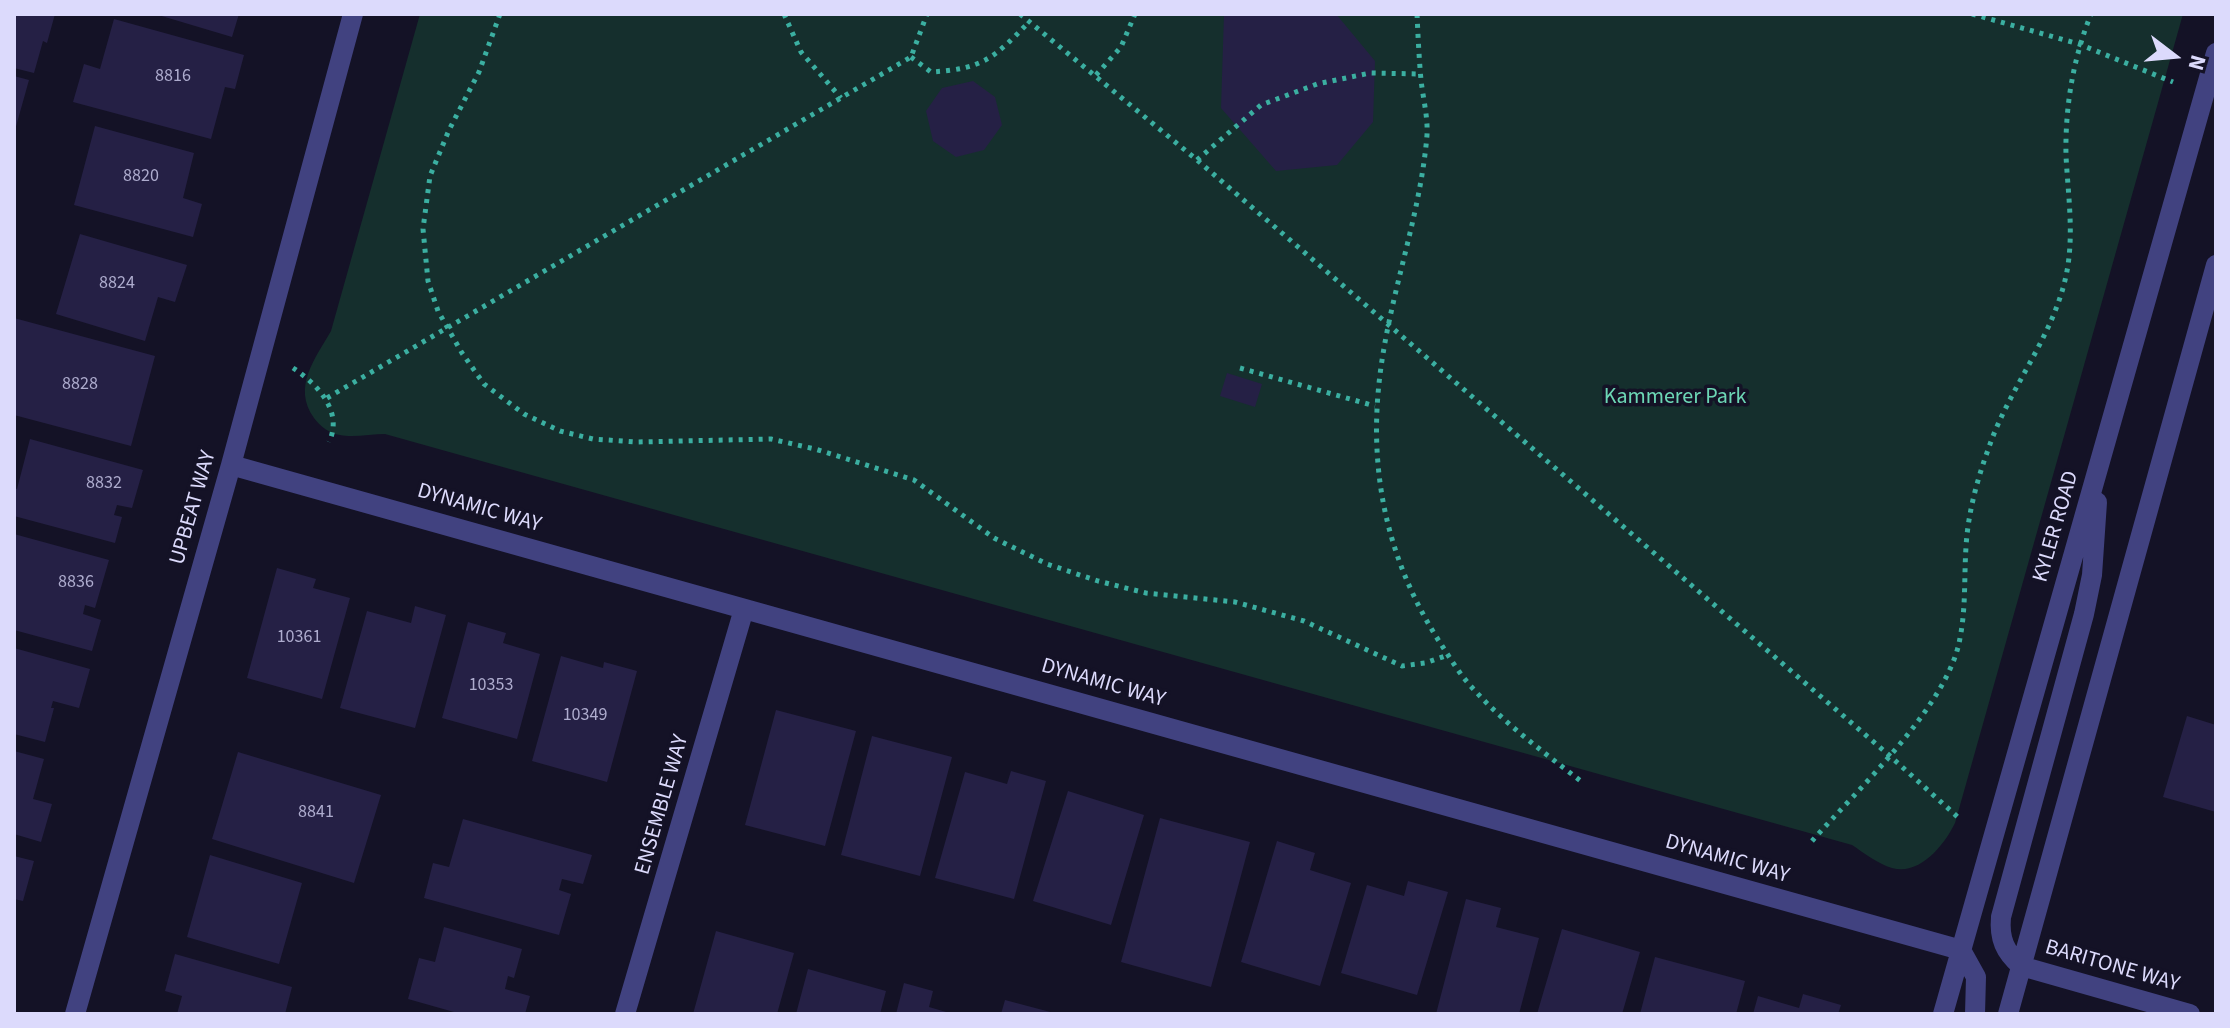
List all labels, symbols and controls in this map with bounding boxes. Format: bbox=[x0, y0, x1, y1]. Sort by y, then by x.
north arrow bbox=[2134, 16, 2214, 96]
text: N bbox=[2180, 51, 2214, 74]
house number: 8816 bbox=[155, 66, 191, 88]
house number: 8820 bbox=[123, 166, 159, 188]
house number: 8824 bbox=[99, 273, 135, 295]
house number: 8828 bbox=[62, 374, 98, 396]
park label: Kammerer Park bbox=[1604, 385, 1746, 411]
street label: UPBEAT WAY bbox=[165, 448, 223, 568]
street label: KYLER ROAD bbox=[2029, 468, 2085, 586]
house number: 8832 bbox=[86, 473, 122, 495]
street label: DYNAMIC WAY bbox=[414, 479, 544, 539]
house number: 8836 bbox=[58, 572, 94, 594]
house number: 10361 bbox=[277, 627, 321, 649]
street label: DYNAMIC WAY bbox=[1038, 654, 1168, 714]
house number: 10353 bbox=[469, 675, 513, 697]
house number: 10349 bbox=[563, 705, 607, 727]
street label: ENSEMBLE WAY bbox=[630, 732, 696, 878]
house number: 8841 bbox=[298, 802, 334, 824]
street label: DYNAMIC WAY bbox=[1662, 830, 1792, 890]
street label: BARITONE WAY bbox=[2042, 935, 2182, 999]

